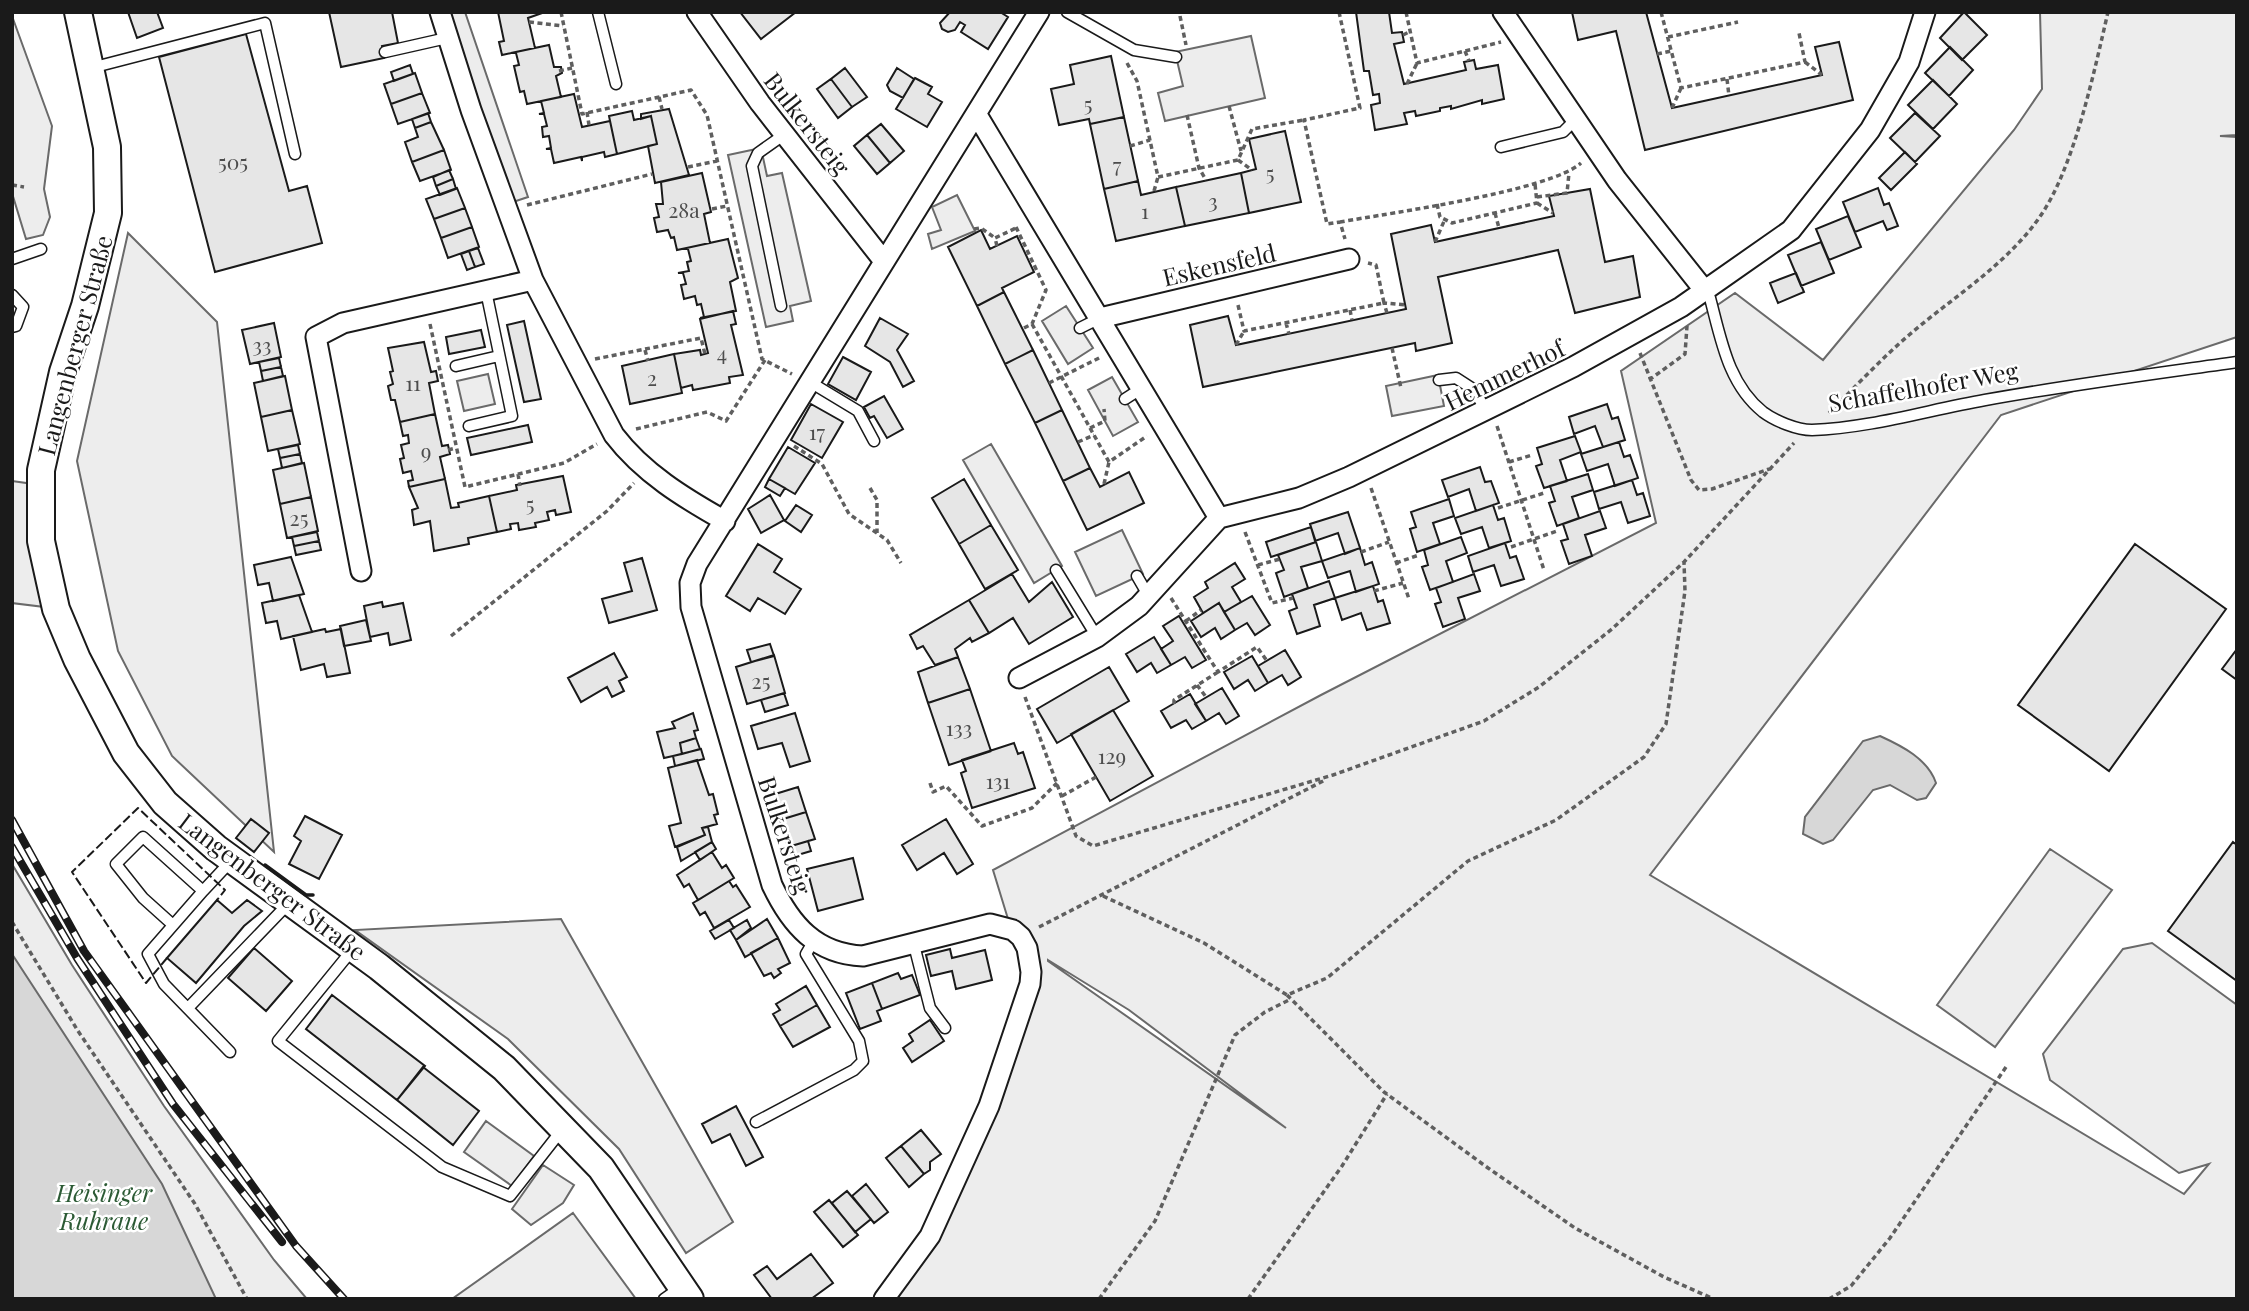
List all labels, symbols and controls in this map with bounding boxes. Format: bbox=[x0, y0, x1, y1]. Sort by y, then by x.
street label: Bulkersteig bbox=[758, 65, 858, 181]
house number: 5 bbox=[1084, 89, 1092, 117]
house number: 505 bbox=[218, 147, 248, 175]
house number: 7 bbox=[1113, 150, 1122, 178]
house number: 5 bbox=[1266, 158, 1274, 186]
house number: 3 bbox=[1208, 186, 1218, 214]
house number: 28a bbox=[668, 195, 700, 223]
house number: 1 bbox=[1141, 196, 1149, 224]
street label: Langenberger Straße bbox=[29, 232, 119, 458]
street label: Eskensfeld bbox=[1159, 235, 1279, 293]
house number: 33 bbox=[253, 330, 271, 358]
street label: Hemmerhof bbox=[1439, 330, 1571, 417]
house number: 4 bbox=[717, 338, 727, 366]
street label: Schaffelhofer Weg bbox=[1826, 354, 2021, 418]
house number: 2 bbox=[647, 363, 657, 391]
house number: 11 bbox=[405, 368, 421, 396]
house number: 17 bbox=[809, 417, 826, 445]
house number: 9 bbox=[421, 436, 431, 464]
house number: 5 bbox=[526, 489, 534, 517]
house number: 25 bbox=[290, 503, 308, 531]
house number: 25 bbox=[752, 666, 770, 694]
house number: 133 bbox=[946, 713, 972, 741]
house number: 129 bbox=[1098, 741, 1126, 769]
house number: 131 bbox=[986, 766, 1011, 794]
street label: Bulkersteig bbox=[752, 772, 820, 898]
street label: Langenberger Straße bbox=[173, 805, 373, 967]
park label: Heisinger Ruhraue bbox=[55, 1176, 153, 1236]

